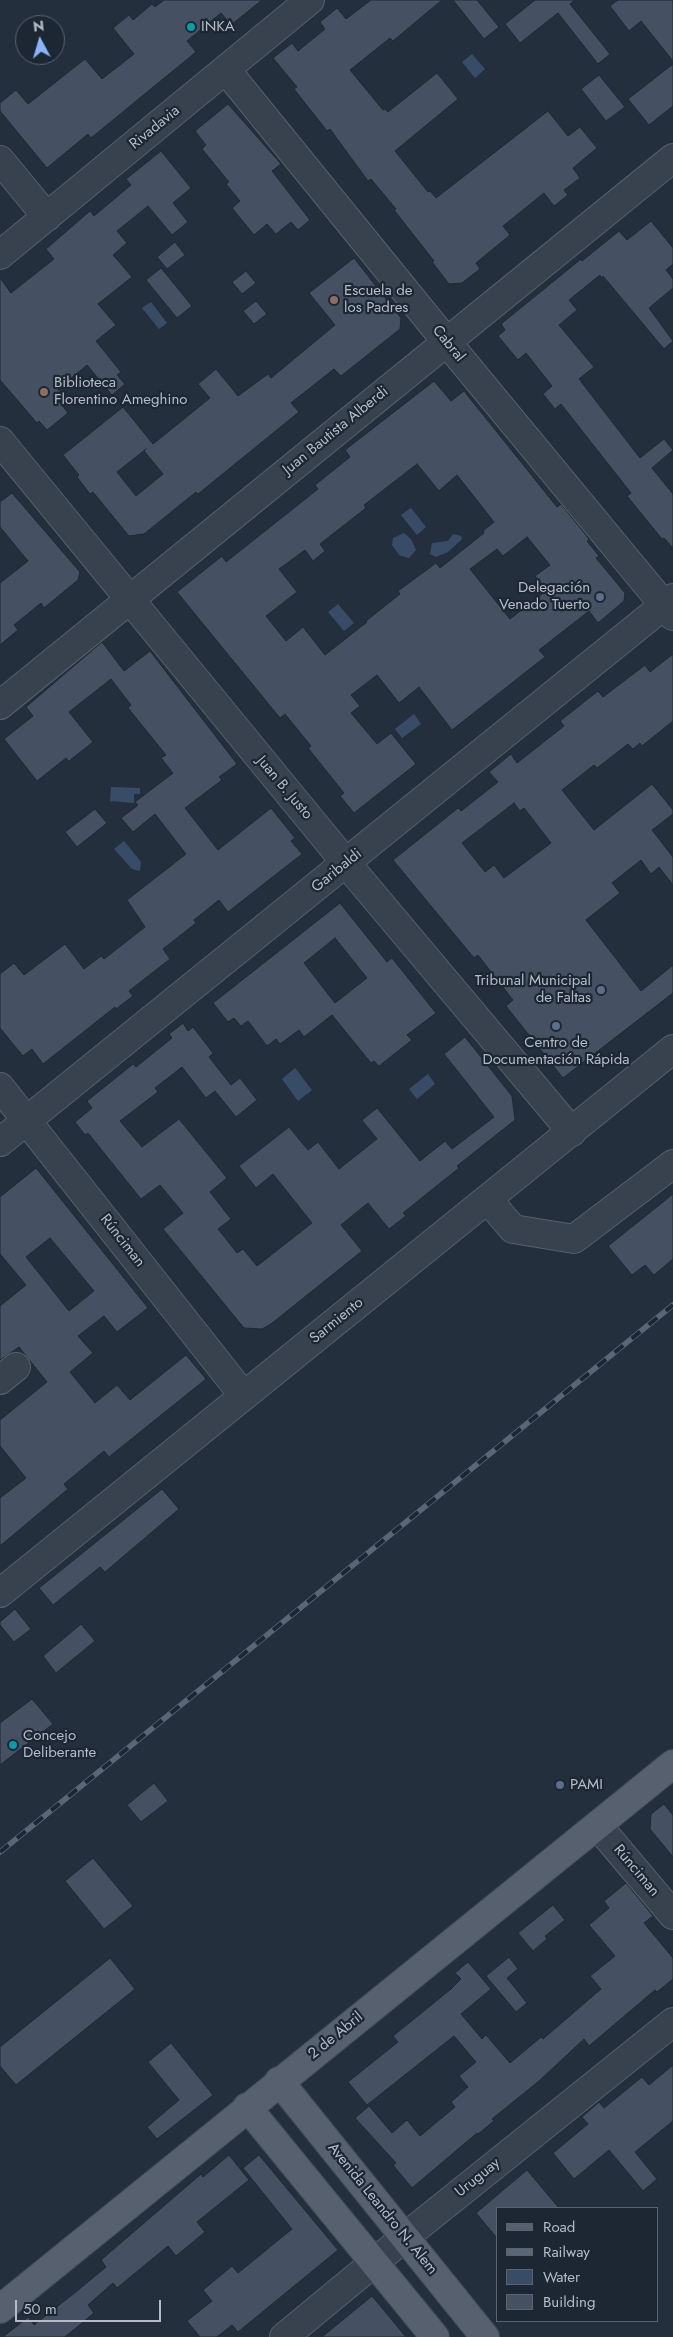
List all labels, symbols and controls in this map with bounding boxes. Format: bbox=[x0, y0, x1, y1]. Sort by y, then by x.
north arrow bbox=[15, 15, 65, 65]
text: N bbox=[32, 16, 45, 37]
place label: INKA bbox=[201, 18, 235, 36]
marker: INKA bbox=[185, 21, 197, 33]
street label: Rivadavia bbox=[126, 102, 184, 154]
place label: Escuela de los Padres bbox=[344, 282, 413, 317]
marker: Escuela de los Padres bbox=[328, 294, 340, 306]
street label: Cabral bbox=[428, 322, 468, 366]
place label: Biblioteca Florentino Ameghino bbox=[54, 374, 187, 409]
street label: Juan Bautista Alberdi bbox=[280, 383, 392, 479]
marker: Biblioteca Florentino Ameghino bbox=[38, 386, 50, 398]
place label: Delegación Venado Tuerto bbox=[499, 579, 590, 614]
marker: Delegación Venado Tuerto bbox=[594, 591, 606, 603]
street label: Juan B. Justo bbox=[252, 753, 316, 823]
street label: Garibaldi bbox=[308, 845, 366, 897]
place label: Tribunal Municipal de Faltas bbox=[475, 972, 591, 1007]
marker: Tribunal Municipal de Faltas bbox=[595, 984, 607, 996]
marker: Centro de Documentación Rápida bbox=[550, 1020, 562, 1032]
place label: Centro de Documentación Rápida bbox=[482, 1034, 630, 1069]
street label: Rúnciman bbox=[96, 1211, 148, 1271]
street label: Sarmiento bbox=[307, 1294, 367, 1348]
place label: Concejo Deliberante bbox=[23, 1727, 96, 1762]
marker: Concejo Deliberante bbox=[7, 1739, 19, 1751]
place label: PAMI bbox=[570, 1776, 603, 1794]
marker: PAMI bbox=[554, 1779, 566, 1791]
street label: Rúnciman bbox=[609, 1841, 663, 1901]
street label: 2 de Abril bbox=[305, 2009, 367, 2063]
street label: Avenida Leandro N. Alem bbox=[323, 2139, 441, 2279]
street label: Uruguay bbox=[452, 2154, 504, 2202]
legend bbox=[496, 2207, 658, 2322]
text: Road bbox=[543, 2216, 575, 2238]
text: Railway bbox=[543, 2241, 590, 2263]
text: Water bbox=[543, 2266, 580, 2288]
scale bar bbox=[18, 2290, 164, 2322]
text: Building bbox=[543, 2291, 595, 2313]
text: 50 m bbox=[23, 2298, 57, 2320]

